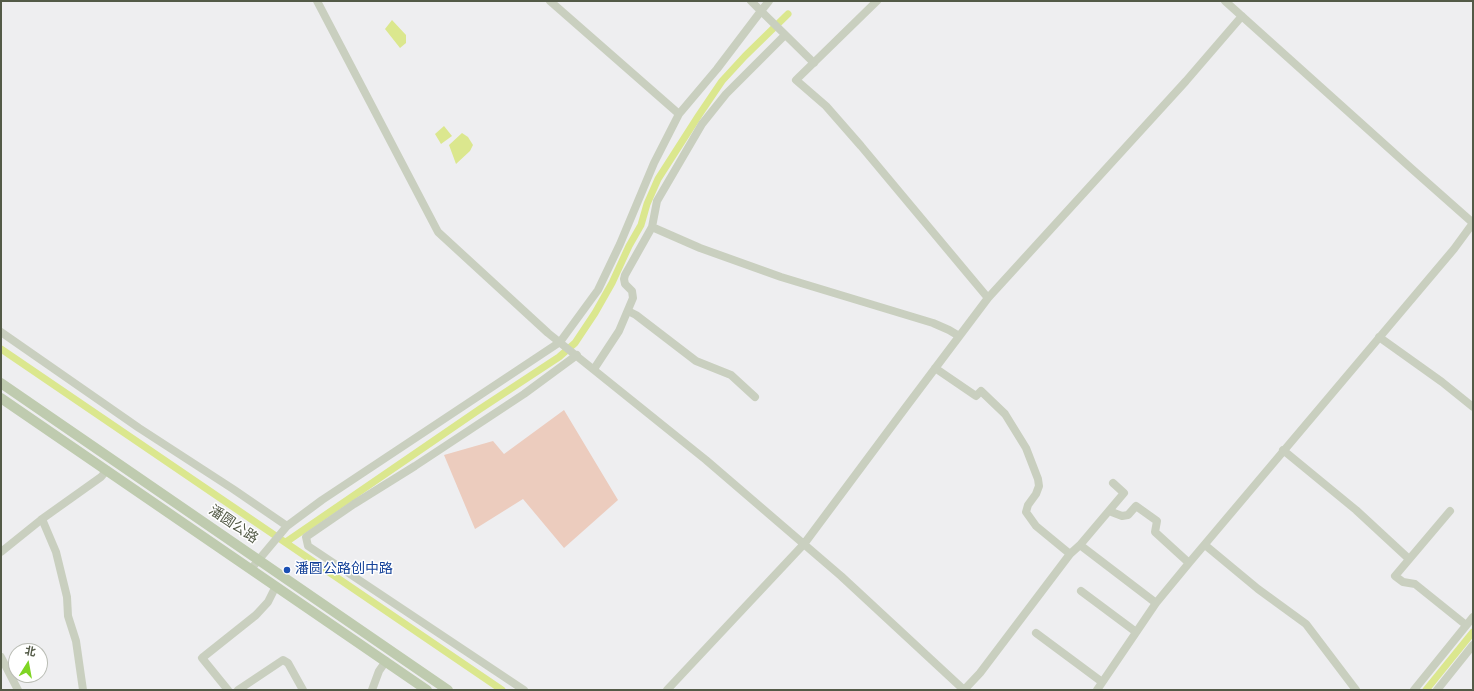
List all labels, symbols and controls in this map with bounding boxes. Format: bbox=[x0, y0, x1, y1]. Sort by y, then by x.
street label: 潘圆公路 bbox=[205, 502, 261, 548]
place label: 潘圆公路创中路 bbox=[295, 562, 393, 578]
marker: 潘圆公路创中路 bbox=[282, 565, 292, 575]
north arrow bbox=[8, 643, 48, 683]
text: 北 bbox=[23, 643, 37, 660]

